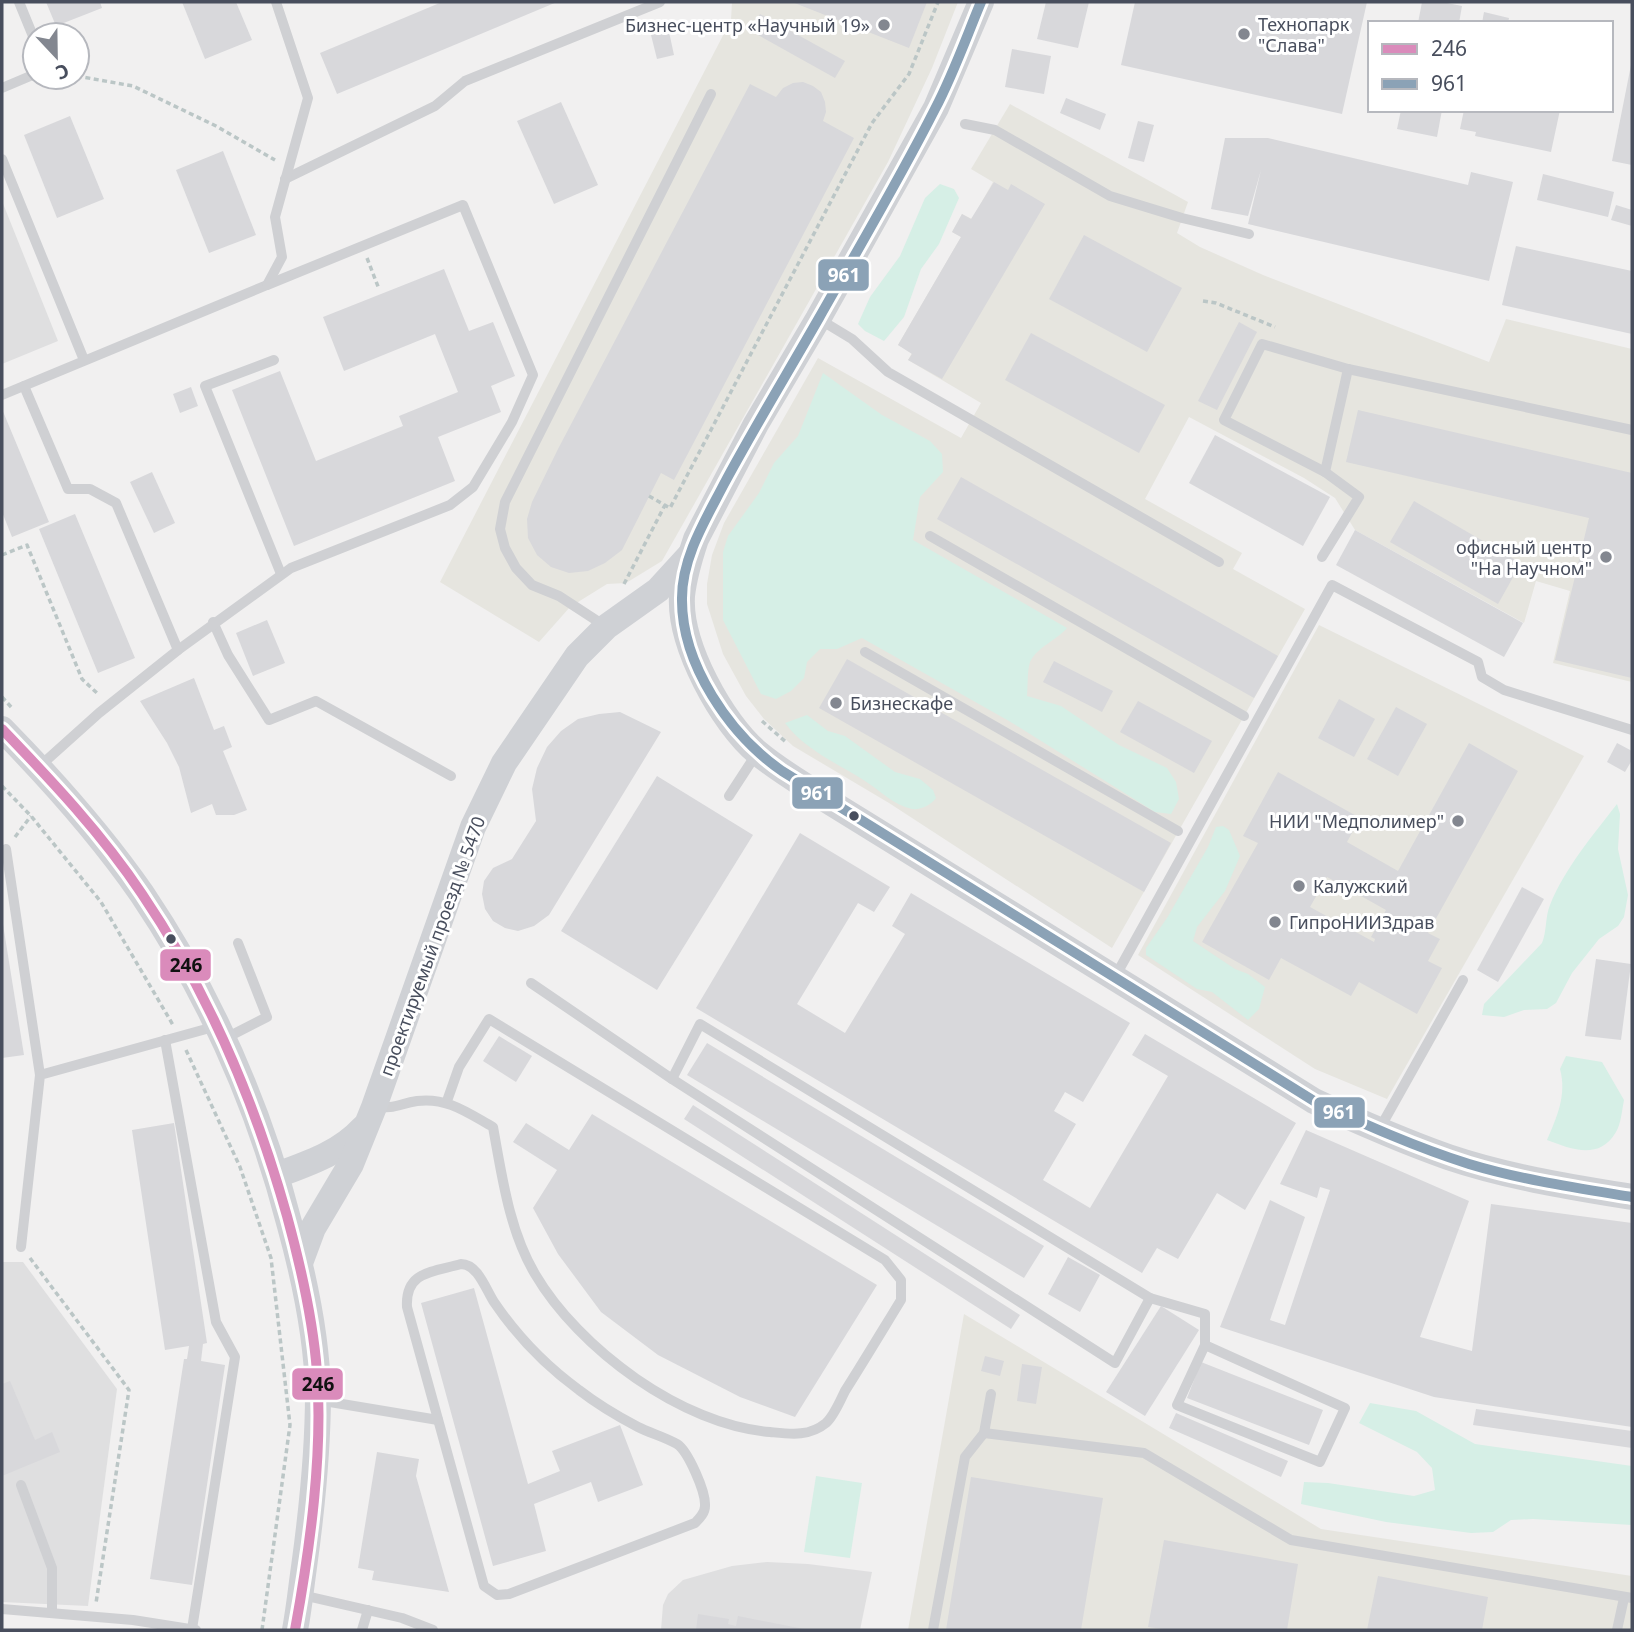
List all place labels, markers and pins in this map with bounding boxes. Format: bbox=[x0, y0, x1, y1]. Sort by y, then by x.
place label: Технопарк "Слава" bbox=[1258, 12, 1350, 57]
place label: Бизнес-центр «Научный 19» bbox=[625, 13, 870, 37]
marker: Бизнес-центр «Научный 19» bbox=[876, 17, 892, 33]
marker: Технопарк "Слава" bbox=[1236, 26, 1252, 42]
place label: офисный центр "На Научном" bbox=[1456, 535, 1592, 580]
marker: офисный центр "На Научном" bbox=[1598, 549, 1614, 565]
place label: Бизнескафе bbox=[850, 691, 953, 715]
marker: Бизнескафе bbox=[828, 695, 844, 711]
unlabelled marker bbox=[847, 809, 861, 823]
place label: НИИ "Медполимер" bbox=[1269, 809, 1444, 833]
marker: НИИ "Медполимер" bbox=[1450, 813, 1466, 829]
place label: Калужский bbox=[1313, 874, 1408, 898]
marker: Калужский bbox=[1291, 878, 1307, 894]
place label: ГипроНИИЗдрав bbox=[1289, 910, 1434, 934]
marker: ГипроНИИЗдрав bbox=[1267, 914, 1283, 930]
unlabelled marker bbox=[164, 932, 178, 946]

